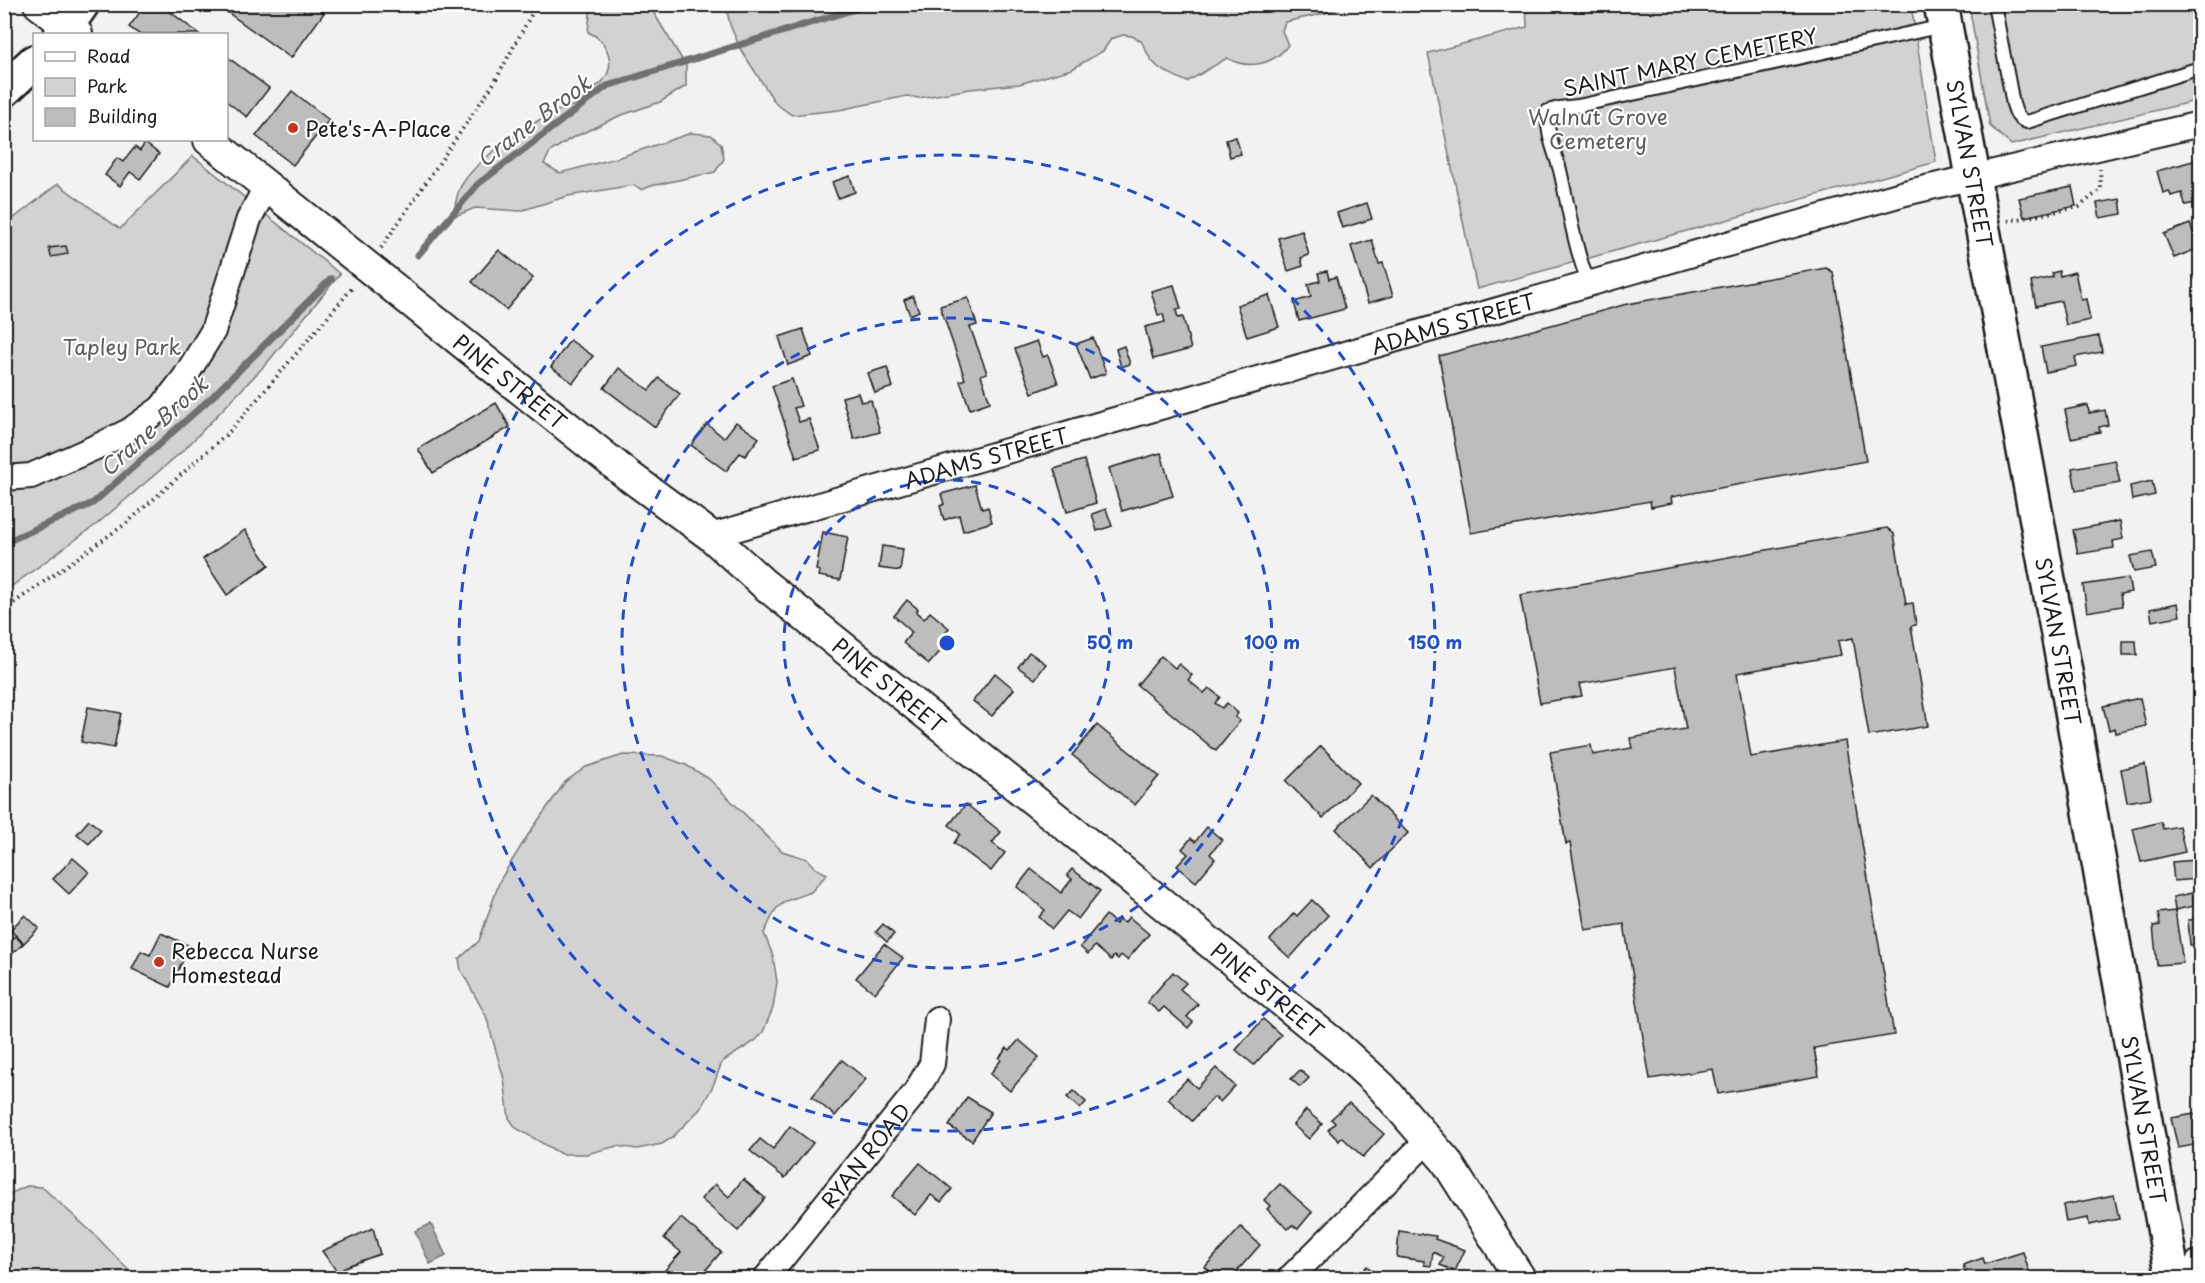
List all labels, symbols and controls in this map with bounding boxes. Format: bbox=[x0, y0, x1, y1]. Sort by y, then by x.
street label: SAINT MARY CEMETERY bbox=[1560, 18, 1820, 104]
legend bbox=[33, 33, 228, 141]
text: Road bbox=[87, 42, 131, 69]
water label: Crane Brook bbox=[469, 65, 598, 174]
text: Park bbox=[87, 72, 127, 99]
street label: SYLVAN STREET bbox=[1939, 77, 2002, 250]
park label: Walnut Grove Cemetery bbox=[1528, 100, 1668, 156]
text: Building bbox=[87, 102, 157, 129]
place label: Pete's-A-Place bbox=[305, 112, 451, 144]
marker: Pete's-A-Place bbox=[286, 121, 300, 135]
street label: ADAMS STREET bbox=[1367, 284, 1539, 362]
street label: PINE STREET bbox=[447, 326, 574, 437]
park label: Tapley Park bbox=[63, 330, 181, 362]
water label: Crane Brook bbox=[91, 366, 216, 483]
street label: ADAMS STREET bbox=[900, 418, 1072, 496]
street label: SYLVAN STREET bbox=[2028, 555, 2090, 728]
text: 50 m bbox=[1087, 628, 1133, 655]
text: 100 m bbox=[1244, 628, 1300, 655]
text: 150 m bbox=[1408, 628, 1462, 655]
street label: PINE STREET bbox=[826, 629, 954, 740]
centre of rings bbox=[937, 633, 957, 653]
place label: Rebecca Nurse Homestead bbox=[171, 934, 319, 990]
street label: PINE STREET bbox=[1205, 934, 1332, 1046]
marker: Rebecca Nurse Homestead bbox=[152, 955, 166, 969]
street label: SYLVAN STREET bbox=[2114, 1033, 2176, 1207]
street label: RYAN ROAD bbox=[813, 1095, 918, 1215]

